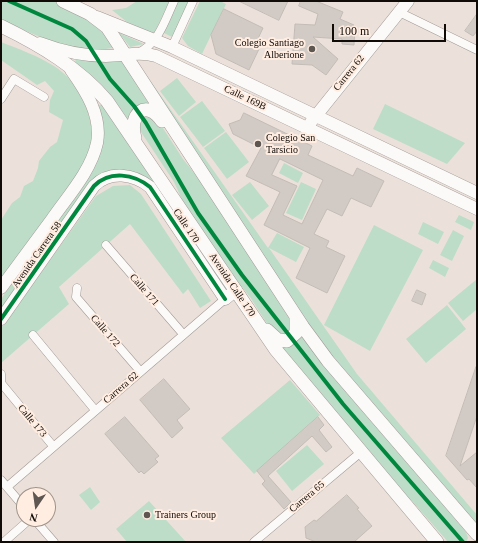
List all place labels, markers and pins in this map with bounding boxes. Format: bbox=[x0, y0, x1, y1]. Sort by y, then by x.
place label: Colegio Santiago Alberione bbox=[235, 37, 304, 60]
marker: Colegio Santiago Alberione bbox=[307, 44, 317, 54]
place label: Colegio San Tarsicio bbox=[266, 132, 315, 156]
marker: Colegio San Tarsicio bbox=[253, 139, 263, 149]
place label: Trainers Group bbox=[155, 509, 216, 521]
marker: Trainers Group bbox=[142, 510, 152, 520]

